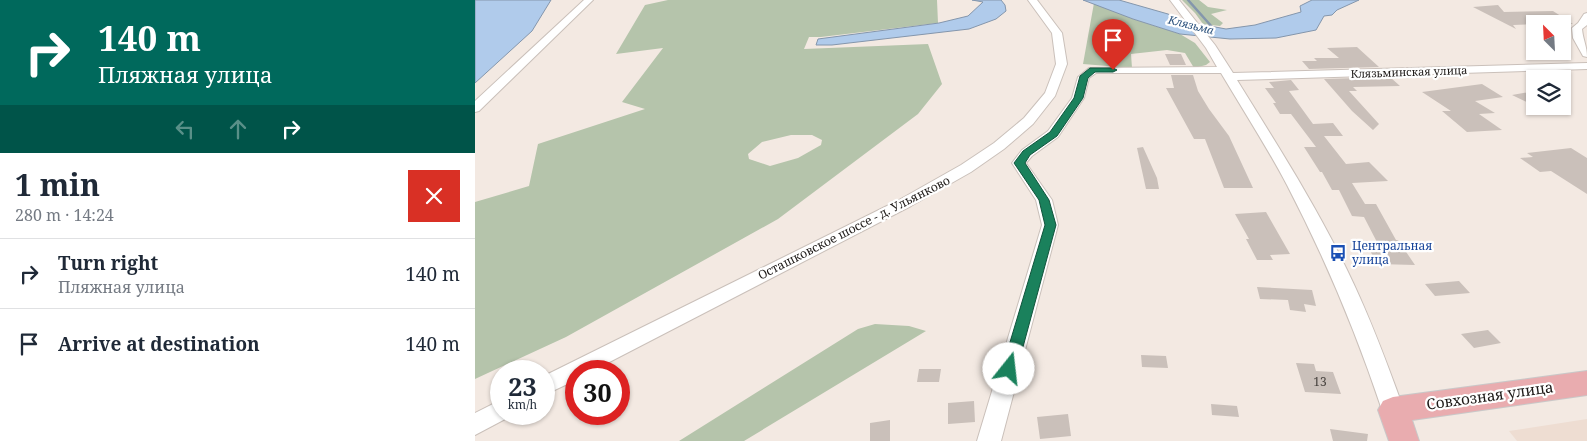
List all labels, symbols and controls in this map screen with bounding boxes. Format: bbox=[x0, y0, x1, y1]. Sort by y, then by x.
water label: Клязьма bbox=[1166, 11, 1216, 38]
text: 140 m bbox=[98, 14, 201, 61]
north arrow bbox=[1526, 15, 1571, 60]
map controls bbox=[1526, 15, 1571, 115]
pin bbox=[1092, 19, 1134, 70]
icon: right bbox=[15, 20, 80, 85]
icon: arrive bbox=[1099, 26, 1127, 54]
text: Пляжная улица bbox=[98, 59, 272, 89]
street label: Клязьминская улица bbox=[1350, 62, 1468, 81]
button: layers bbox=[1526, 70, 1571, 115]
icon: left bbox=[171, 115, 199, 143]
icon: ahead bbox=[224, 115, 252, 143]
icon: right bbox=[277, 115, 305, 143]
text: 1 min bbox=[15, 164, 100, 205]
button: close bbox=[408, 170, 460, 222]
street label: Осташковское шоссе - д. Ульянково bbox=[755, 171, 953, 284]
text: 280 m · 14:24 bbox=[15, 204, 114, 226]
place label: Центральная улица bbox=[1352, 237, 1432, 268]
bus stop icon: Центральная улица bbox=[1328, 243, 1348, 263]
text: Turn right bbox=[58, 250, 158, 276]
icon: right bbox=[15, 260, 43, 288]
text: 140 m bbox=[405, 261, 460, 287]
text: Пляжная улица bbox=[58, 276, 185, 298]
icon: arrive bbox=[15, 330, 43, 358]
text: Arrive at destination bbox=[58, 331, 260, 357]
text: 140 m bbox=[405, 331, 460, 357]
position arrow bbox=[982, 342, 1034, 394]
speed limit sign: 30 bbox=[565, 360, 630, 425]
text: 23 bbox=[508, 369, 537, 403]
house number: 13 bbox=[1313, 373, 1327, 390]
street label: Совхозная улица bbox=[1425, 376, 1555, 414]
text: km/h bbox=[508, 396, 537, 413]

